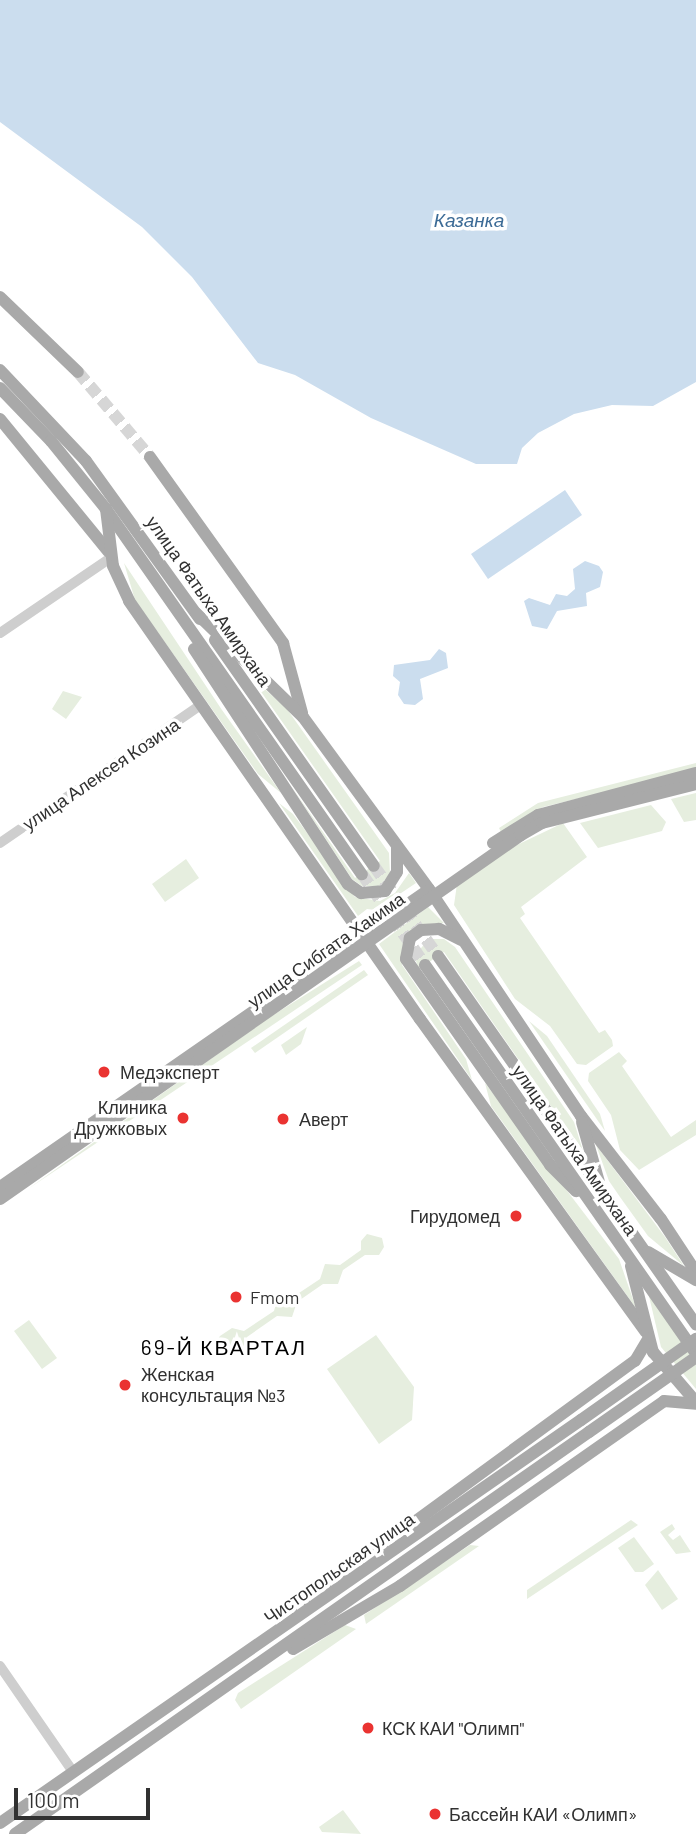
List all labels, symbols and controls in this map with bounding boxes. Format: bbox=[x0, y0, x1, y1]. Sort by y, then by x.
water label: Казанка bbox=[434, 209, 504, 231]
street label: улица Фатыха Амирхана bbox=[142, 512, 276, 690]
street label: улица Алексея Козина bbox=[18, 713, 184, 835]
street label: улица Сибгата Хакима bbox=[244, 888, 408, 1012]
place label: Медэксперт bbox=[120, 1061, 219, 1083]
street label: улица Фатыха Амирхана bbox=[508, 1061, 642, 1239]
marker: Медэксперт bbox=[94, 1062, 114, 1082]
place label: Клиника Дружковых bbox=[74, 1097, 167, 1140]
marker: Клиника Дружковых bbox=[173, 1108, 193, 1128]
place label: Аверт bbox=[299, 1108, 348, 1130]
marker: Аверт bbox=[273, 1109, 293, 1129]
place label: Гирудомед bbox=[410, 1205, 500, 1227]
marker: Гирудомед bbox=[506, 1206, 526, 1226]
place label: Fmom bbox=[250, 1286, 299, 1308]
marker: Fmom bbox=[228, 1289, 244, 1305]
district label: 69-Й КВАРТАЛ bbox=[142, 1334, 306, 1360]
place label: Женская консультация №3 bbox=[141, 1364, 285, 1406]
marker: Женская консультация №3 bbox=[115, 1375, 135, 1395]
street label: Чистопольская улица bbox=[260, 1508, 418, 1628]
place label: КСК КАИ "Олимп" bbox=[382, 1717, 524, 1739]
marker: КСК КАИ "Олимп" bbox=[360, 1720, 376, 1736]
scale bar bbox=[18, 1774, 154, 1818]
text: 100 m bbox=[27, 1787, 80, 1812]
place label: Бассейн КАИ «Олимп» bbox=[449, 1803, 637, 1825]
marker: Бассейн КАИ «Олимп» bbox=[427, 1806, 443, 1822]

